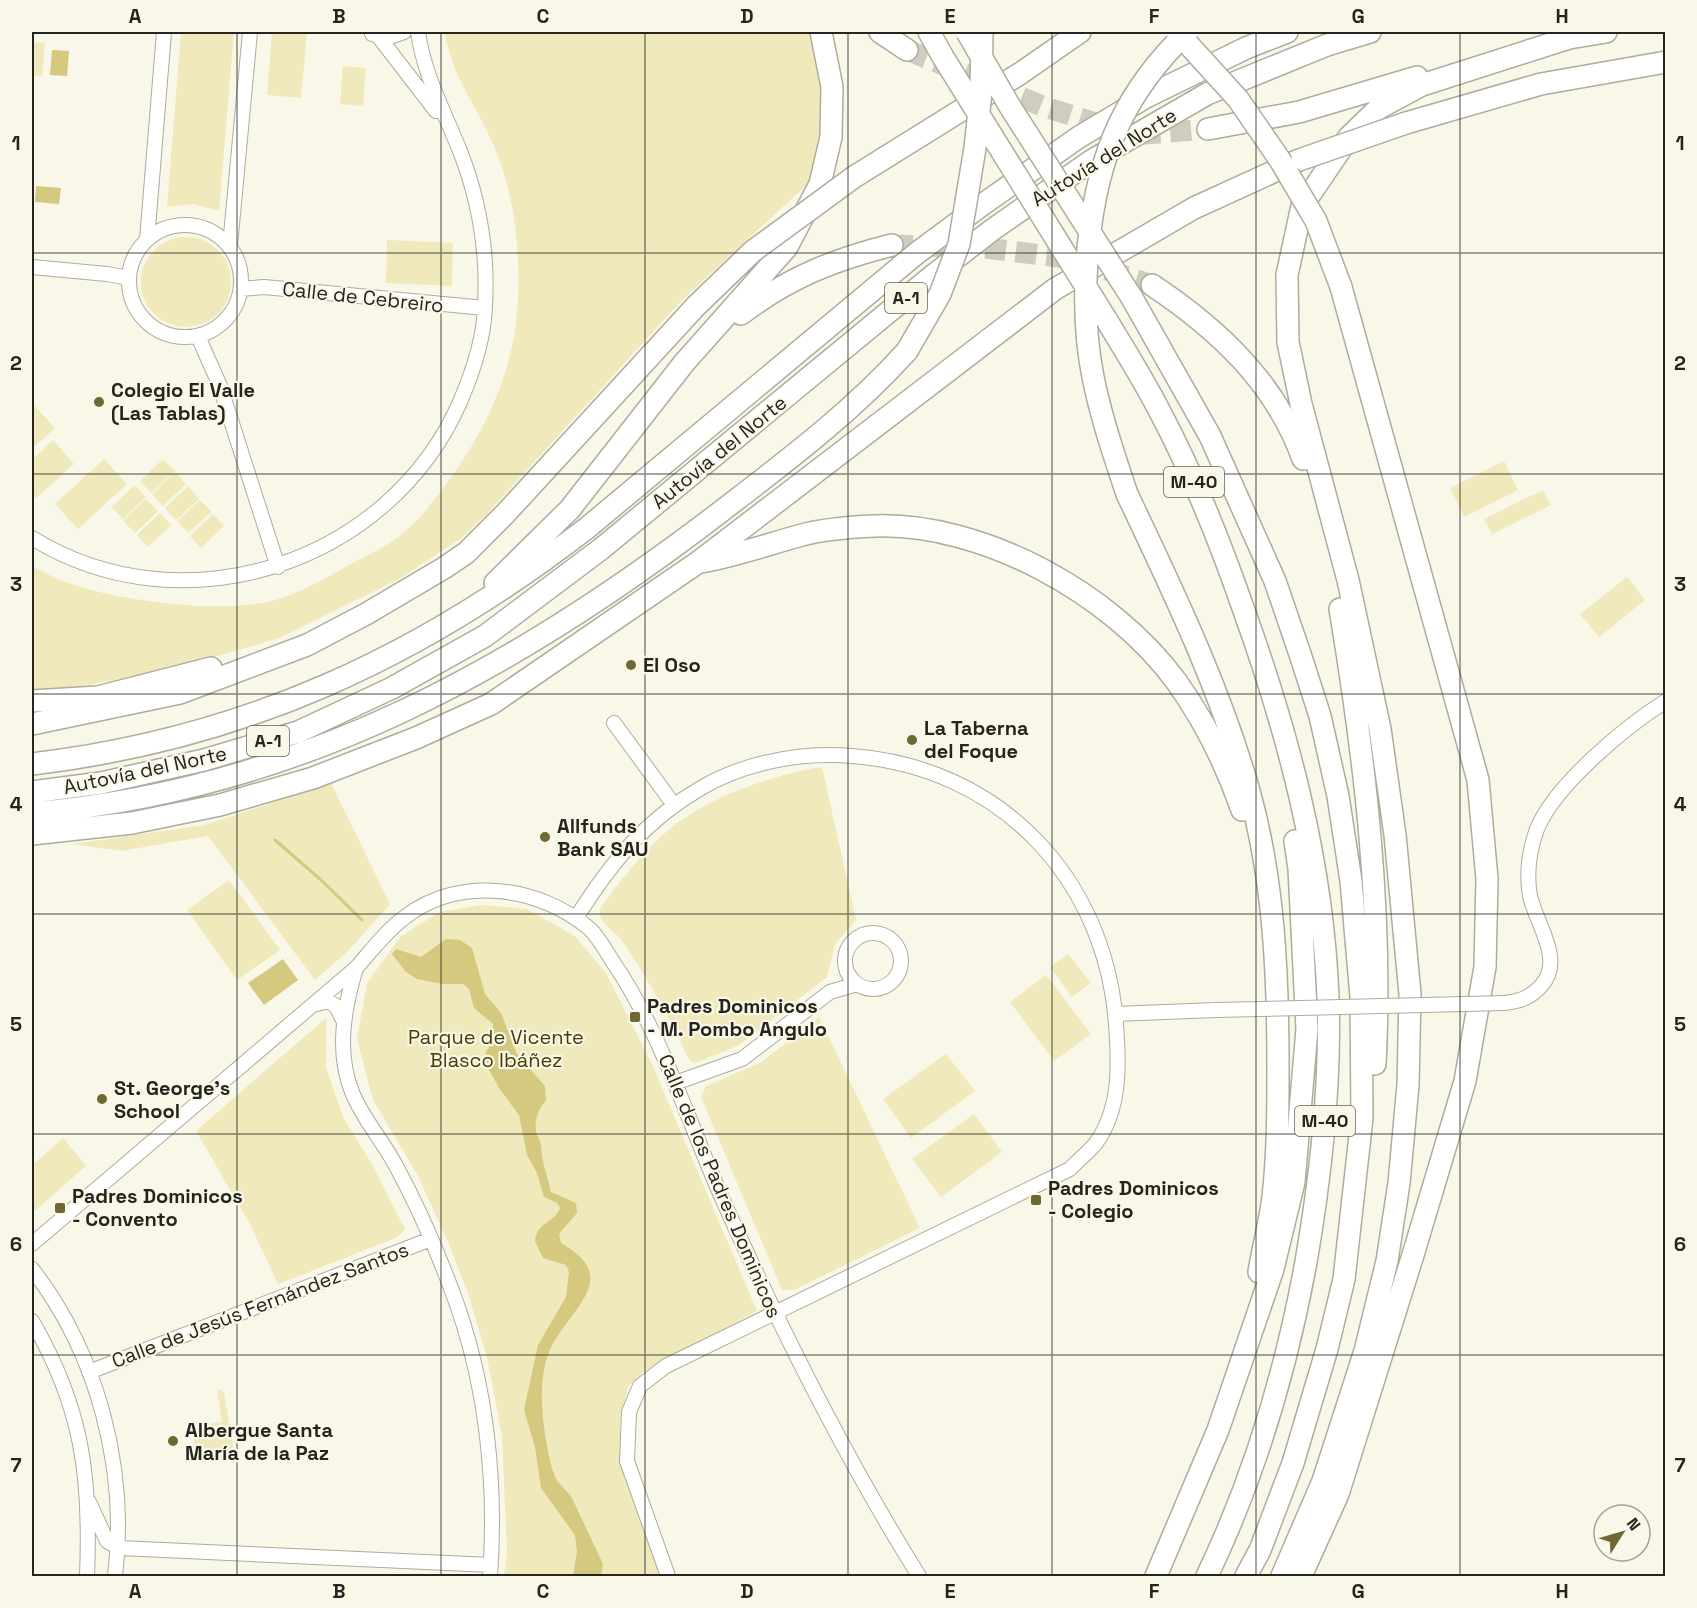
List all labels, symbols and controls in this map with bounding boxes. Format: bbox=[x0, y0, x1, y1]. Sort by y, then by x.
text: A bbox=[129, 3, 142, 29]
text: B bbox=[332, 3, 346, 29]
text: C bbox=[537, 3, 550, 29]
text: D bbox=[740, 3, 754, 29]
text: E bbox=[944, 3, 956, 29]
text: F bbox=[1149, 3, 1160, 29]
text: G bbox=[1351, 3, 1365, 29]
text: H bbox=[1555, 3, 1569, 29]
street label: Autovía del Norte bbox=[1026, 102, 1182, 212]
text: 1 bbox=[11, 130, 21, 156]
text: 1 bbox=[1675, 130, 1685, 156]
street label: Calle de Cebreiro bbox=[281, 276, 445, 318]
road number: A-1 bbox=[885, 283, 927, 313]
text: 2 bbox=[10, 350, 22, 376]
text: 2 bbox=[1674, 350, 1686, 376]
place label: Colegio El Valle (Las Tablas) bbox=[111, 377, 255, 426]
street label: Autovía del Norte bbox=[646, 389, 792, 515]
marker: Colegio El Valle (Las Tablas) bbox=[92, 395, 106, 409]
road number: M-40 bbox=[1164, 467, 1224, 497]
text: 3 bbox=[10, 571, 22, 597]
text: 3 bbox=[1674, 571, 1686, 597]
place label: El Oso bbox=[643, 652, 701, 678]
marker: El Oso bbox=[624, 658, 638, 672]
place label: La Taberna del Foque bbox=[924, 715, 1029, 764]
road number: A-1 bbox=[247, 726, 289, 756]
marker: La Taberna del Foque bbox=[905, 733, 919, 747]
street label: Autovía del Norte bbox=[61, 740, 229, 800]
text: 4 bbox=[10, 791, 23, 817]
text: 4 bbox=[1674, 791, 1687, 817]
place label: Allfunds Bank SAU bbox=[557, 813, 649, 862]
marker: Allfunds Bank SAU bbox=[538, 830, 552, 844]
place label: Padres Dominicos - M. Pombo Angulo bbox=[647, 993, 827, 1042]
marker: Padres Dominicos - M. Pombo Angulo bbox=[628, 1010, 642, 1024]
text: 5 bbox=[10, 1011, 22, 1037]
text: 5 bbox=[1674, 1011, 1686, 1037]
park label: Parque de Vicente Blasco Ibáñez bbox=[408, 1024, 584, 1073]
street label: Calle de los Padres Dominicos bbox=[652, 1050, 788, 1322]
place label: St. George's School bbox=[114, 1075, 230, 1124]
marker: St. George's School bbox=[95, 1092, 109, 1106]
road number: M-40 bbox=[1295, 1106, 1355, 1136]
place label: Padres Dominicos - Colegio bbox=[1048, 1175, 1219, 1224]
place label: Padres Dominicos - Convento bbox=[72, 1183, 243, 1232]
marker: Padres Dominicos - Colegio bbox=[1029, 1193, 1043, 1207]
marker: Padres Dominicos - Convento bbox=[53, 1201, 67, 1215]
text: 6 bbox=[10, 1231, 22, 1257]
text: 6 bbox=[1674, 1231, 1686, 1257]
street label: Calle de Jesús Fernández Santos bbox=[108, 1236, 412, 1374]
place label: Albergue Santa María de la Paz bbox=[185, 1417, 333, 1466]
marker: Albergue Santa María de la Paz bbox=[166, 1434, 180, 1448]
text: 7 bbox=[10, 1452, 22, 1478]
text: 7 bbox=[1674, 1452, 1686, 1478]
north arrow bbox=[1592, 1503, 1652, 1563]
text: N bbox=[1622, 1514, 1645, 1535]
text: A bbox=[129, 1578, 142, 1604]
text: B bbox=[332, 1578, 346, 1604]
text: C bbox=[537, 1578, 550, 1604]
text: D bbox=[740, 1578, 754, 1604]
text: E bbox=[944, 1578, 956, 1604]
text: F bbox=[1149, 1578, 1160, 1604]
text: G bbox=[1351, 1578, 1365, 1604]
text: H bbox=[1555, 1578, 1569, 1604]

